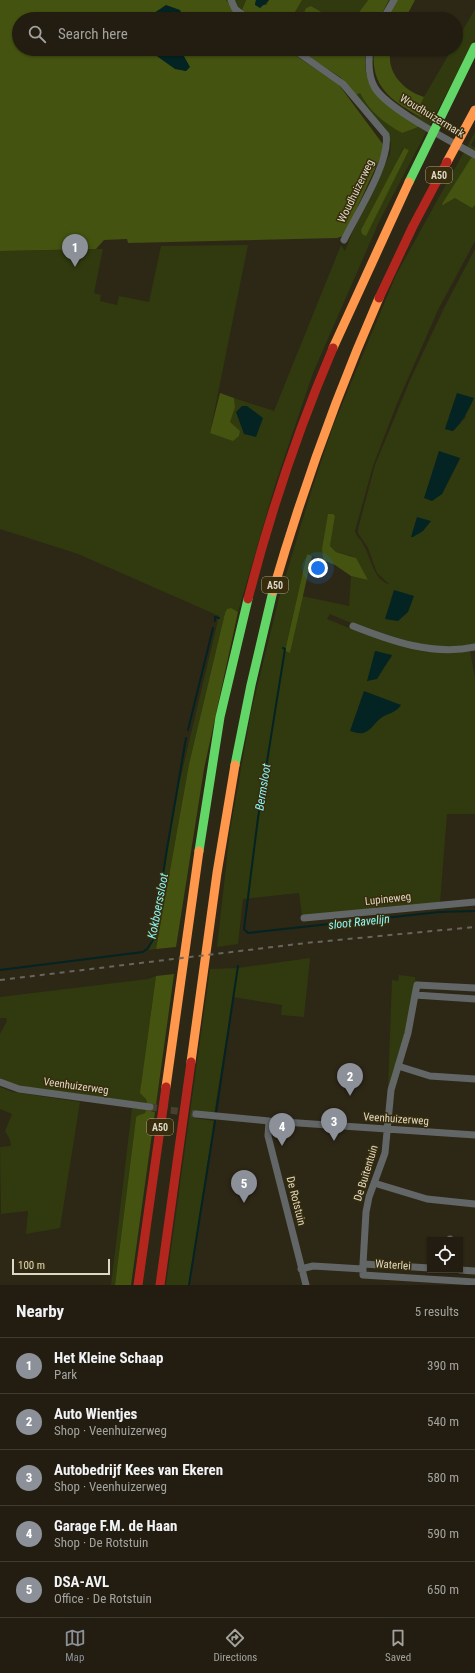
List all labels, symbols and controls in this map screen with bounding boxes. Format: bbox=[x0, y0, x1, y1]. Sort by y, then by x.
search box bbox=[12, 12, 463, 56]
icon: search bbox=[26, 23, 48, 45]
text: Search here bbox=[58, 25, 128, 43]
street label: Woudhuizermark bbox=[397, 92, 467, 140]
street label: Woudhuizerweg bbox=[335, 157, 377, 225]
road number: A50 bbox=[426, 167, 452, 183]
pin: 1 bbox=[62, 234, 88, 267]
your location bbox=[308, 558, 328, 578]
road number: A50 bbox=[262, 577, 288, 593]
water label: Bermsloot bbox=[252, 762, 274, 811]
water label: Kokboerssloot bbox=[145, 872, 171, 940]
street label: Lupineweg bbox=[364, 890, 412, 908]
water label: sloot Ravelijn bbox=[328, 912, 391, 932]
pin: 2 bbox=[337, 1063, 363, 1096]
street label: Veenhuizerweg bbox=[43, 1075, 109, 1097]
pin: 3 bbox=[321, 1108, 347, 1141]
street label: Veenhuizerweg bbox=[363, 1110, 429, 1128]
pin: 4 bbox=[269, 1113, 295, 1146]
road number: A50 bbox=[147, 1119, 173, 1135]
street label: De Buitentuin bbox=[351, 1143, 381, 1203]
pin: 5 bbox=[231, 1170, 257, 1203]
street label: De Rotstuin bbox=[284, 1175, 308, 1227]
map controls bbox=[427, 1237, 463, 1273]
button: locate bbox=[427, 1237, 463, 1273]
scale bar bbox=[12, 1257, 110, 1276]
street label: Waterlei bbox=[375, 1257, 411, 1273]
text: 100 m bbox=[18, 1259, 45, 1272]
text: Nearby bbox=[16, 1301, 64, 1321]
text: 5 results bbox=[415, 1304, 459, 1319]
text: Het Kleine Schaap bbox=[54, 1349, 163, 1367]
text: 1 bbox=[26, 1358, 32, 1373]
text: 390 m bbox=[427, 1358, 459, 1373]
text: Park bbox=[54, 1367, 77, 1382]
text: Auto Wientjes bbox=[54, 1405, 137, 1423]
text: 2 bbox=[26, 1414, 32, 1429]
text: 540 m bbox=[427, 1414, 459, 1429]
text: Shop · Veenhuizerweg bbox=[54, 1423, 167, 1438]
text: Autobedrijf Kees van Ekeren bbox=[54, 1461, 223, 1479]
text: 3 bbox=[26, 1470, 32, 1485]
text: 580 m bbox=[427, 1470, 459, 1485]
text: Shop · Veenhuizerweg bbox=[54, 1479, 167, 1494]
text: Garage F.M. de Haan bbox=[54, 1517, 177, 1535]
text: 4 bbox=[26, 1526, 32, 1541]
text: 590 m bbox=[427, 1526, 459, 1541]
text: Shop · De Rotstuin bbox=[54, 1535, 148, 1550]
text: DSA-AVL bbox=[54, 1573, 109, 1591]
text: 5 bbox=[26, 1582, 32, 1597]
text: 650 m bbox=[427, 1582, 459, 1597]
text: Office · De Rotstuin bbox=[54, 1591, 152, 1606]
tab: Map bbox=[64, 1627, 86, 1664]
tab: Directions bbox=[213, 1627, 257, 1664]
tab: Saved bbox=[385, 1627, 411, 1664]

